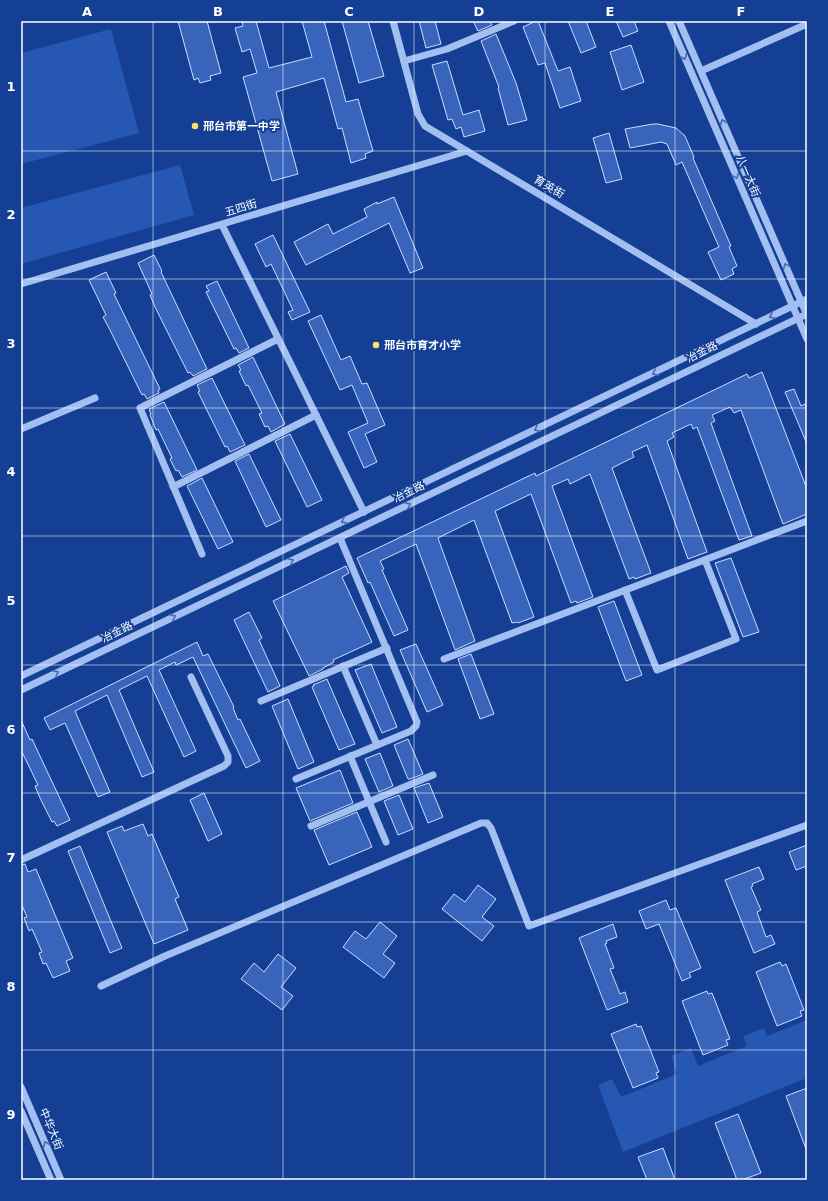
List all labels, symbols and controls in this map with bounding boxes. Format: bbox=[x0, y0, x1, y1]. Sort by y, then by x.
text: A bbox=[82, 4, 92, 19]
text: B bbox=[213, 4, 223, 19]
text: C bbox=[344, 4, 354, 19]
text: D bbox=[474, 4, 485, 19]
text: E bbox=[606, 4, 614, 19]
text: F bbox=[737, 4, 745, 19]
one-way arrow bbox=[680, 53, 688, 60]
text: 1 bbox=[6, 79, 16, 94]
one-way arrow bbox=[720, 118, 728, 126]
place label: 邢台市第一中学 bbox=[203, 120, 280, 133]
marker: 邢台市第一中学 bbox=[190, 121, 200, 131]
street label: 八一大街 bbox=[733, 153, 763, 199]
one-way arrow bbox=[731, 172, 739, 179]
street label: 育英街 bbox=[532, 173, 566, 201]
street label: 五四街 bbox=[223, 197, 259, 219]
text: 2 bbox=[6, 207, 16, 222]
one-way arrow bbox=[783, 263, 791, 271]
one-way arrow bbox=[769, 311, 776, 319]
text: 3 bbox=[6, 336, 16, 351]
place label: 邢台市育才小学 bbox=[384, 339, 461, 352]
street label: 冶金路 bbox=[684, 339, 720, 365]
marker: 邢台市育才小学 bbox=[371, 340, 381, 350]
one-way arrow bbox=[651, 368, 659, 376]
one-way arrow bbox=[534, 424, 542, 432]
text: 4 bbox=[6, 464, 16, 479]
street label: 冶金路 bbox=[391, 479, 427, 505]
one-way arrow bbox=[404, 502, 411, 510]
one-way arrow bbox=[341, 516, 349, 524]
one-way arrow bbox=[286, 558, 294, 566]
text: 5 bbox=[6, 593, 16, 608]
one-way arrow bbox=[169, 614, 177, 622]
street label: 冶金路 bbox=[99, 619, 135, 645]
one-way arrow bbox=[52, 670, 59, 678]
text: 6 bbox=[6, 722, 16, 737]
text: 7 bbox=[6, 850, 16, 865]
text: 8 bbox=[6, 979, 16, 994]
street label: 中华大街 bbox=[36, 1106, 66, 1152]
text: 9 bbox=[6, 1107, 16, 1122]
one-way arrow bbox=[43, 1141, 51, 1149]

